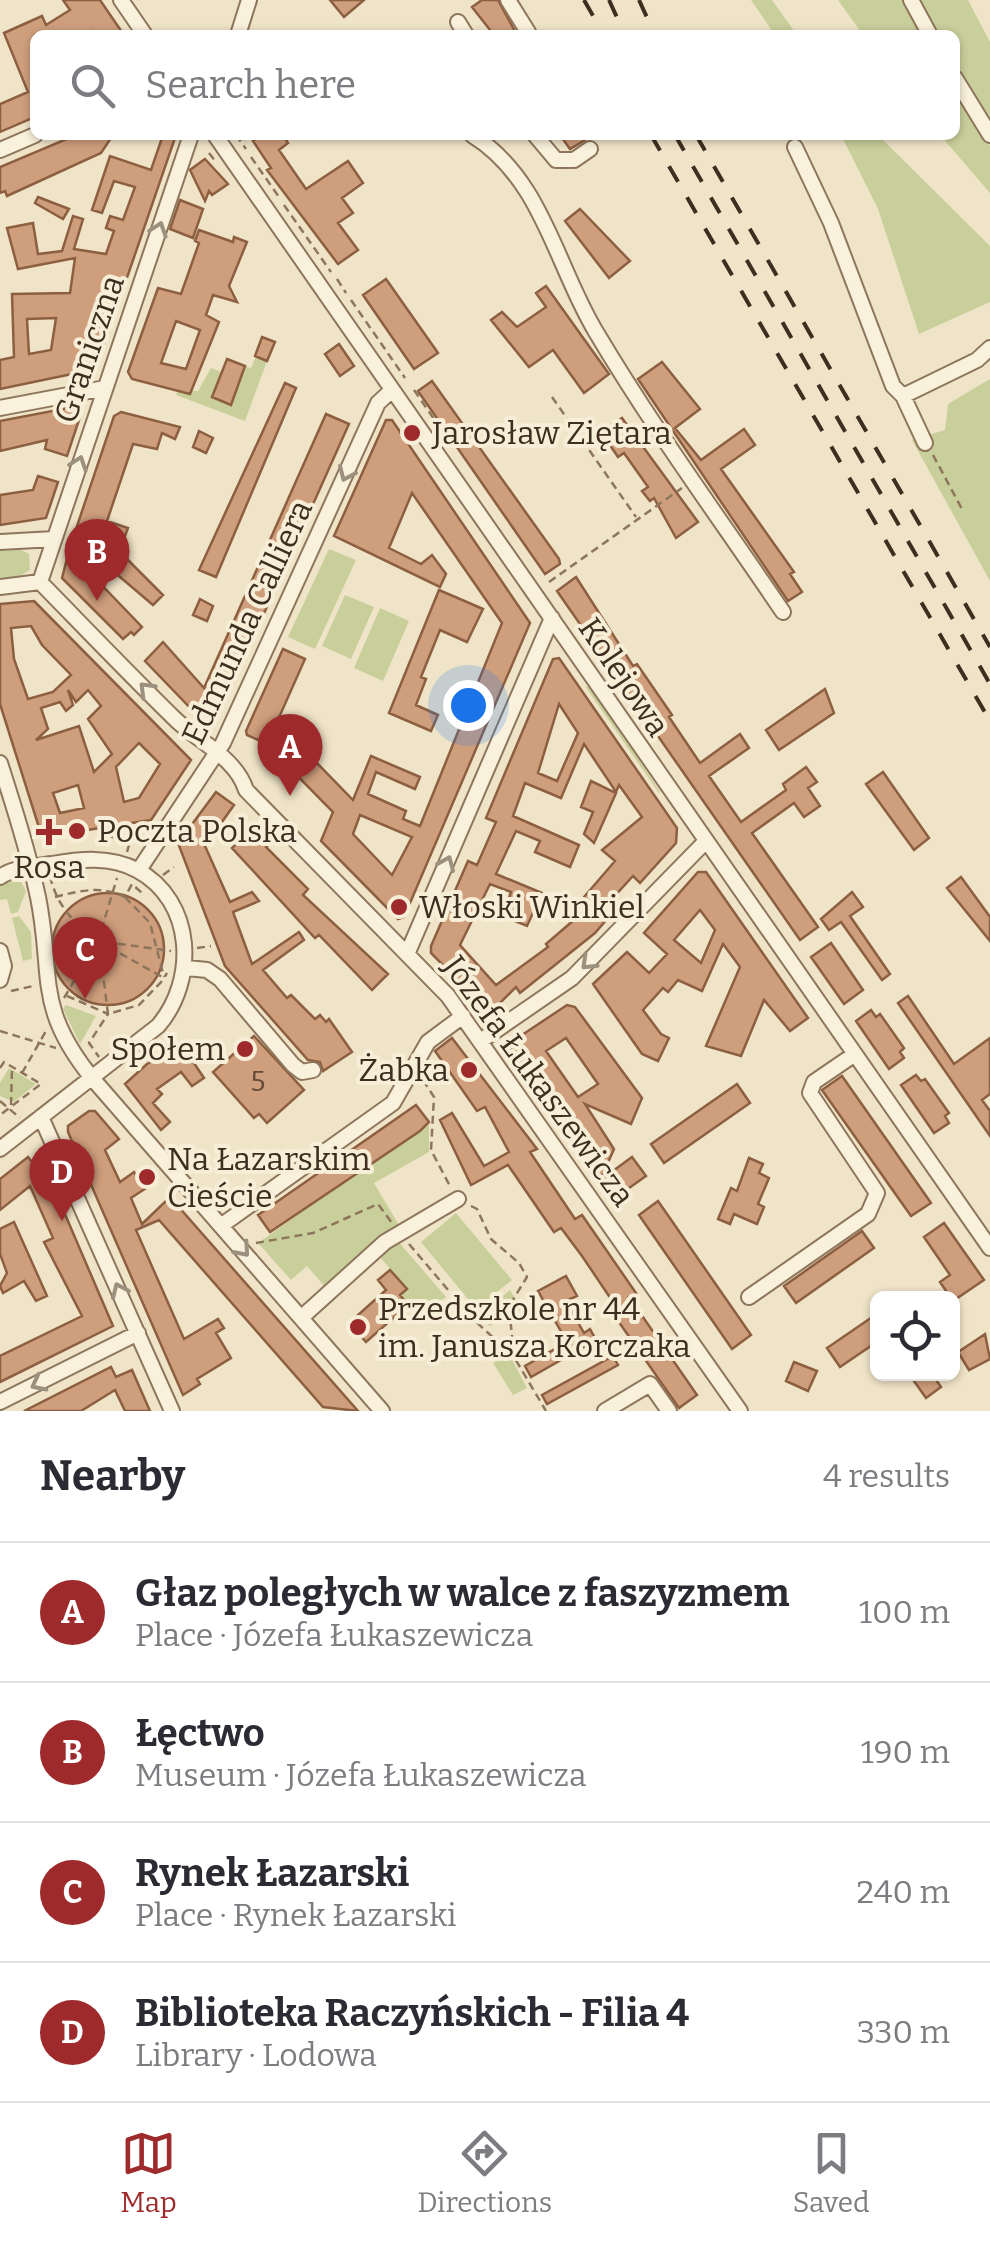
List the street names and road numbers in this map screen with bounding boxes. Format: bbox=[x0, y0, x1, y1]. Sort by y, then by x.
street label: Graniczna bbox=[46, 270, 132, 428]
street label: Edmunda Calliera bbox=[174, 494, 320, 750]
street label: Kolejowa bbox=[571, 610, 677, 744]
street label: Józefa Łukaszewicza bbox=[435, 948, 643, 1214]

